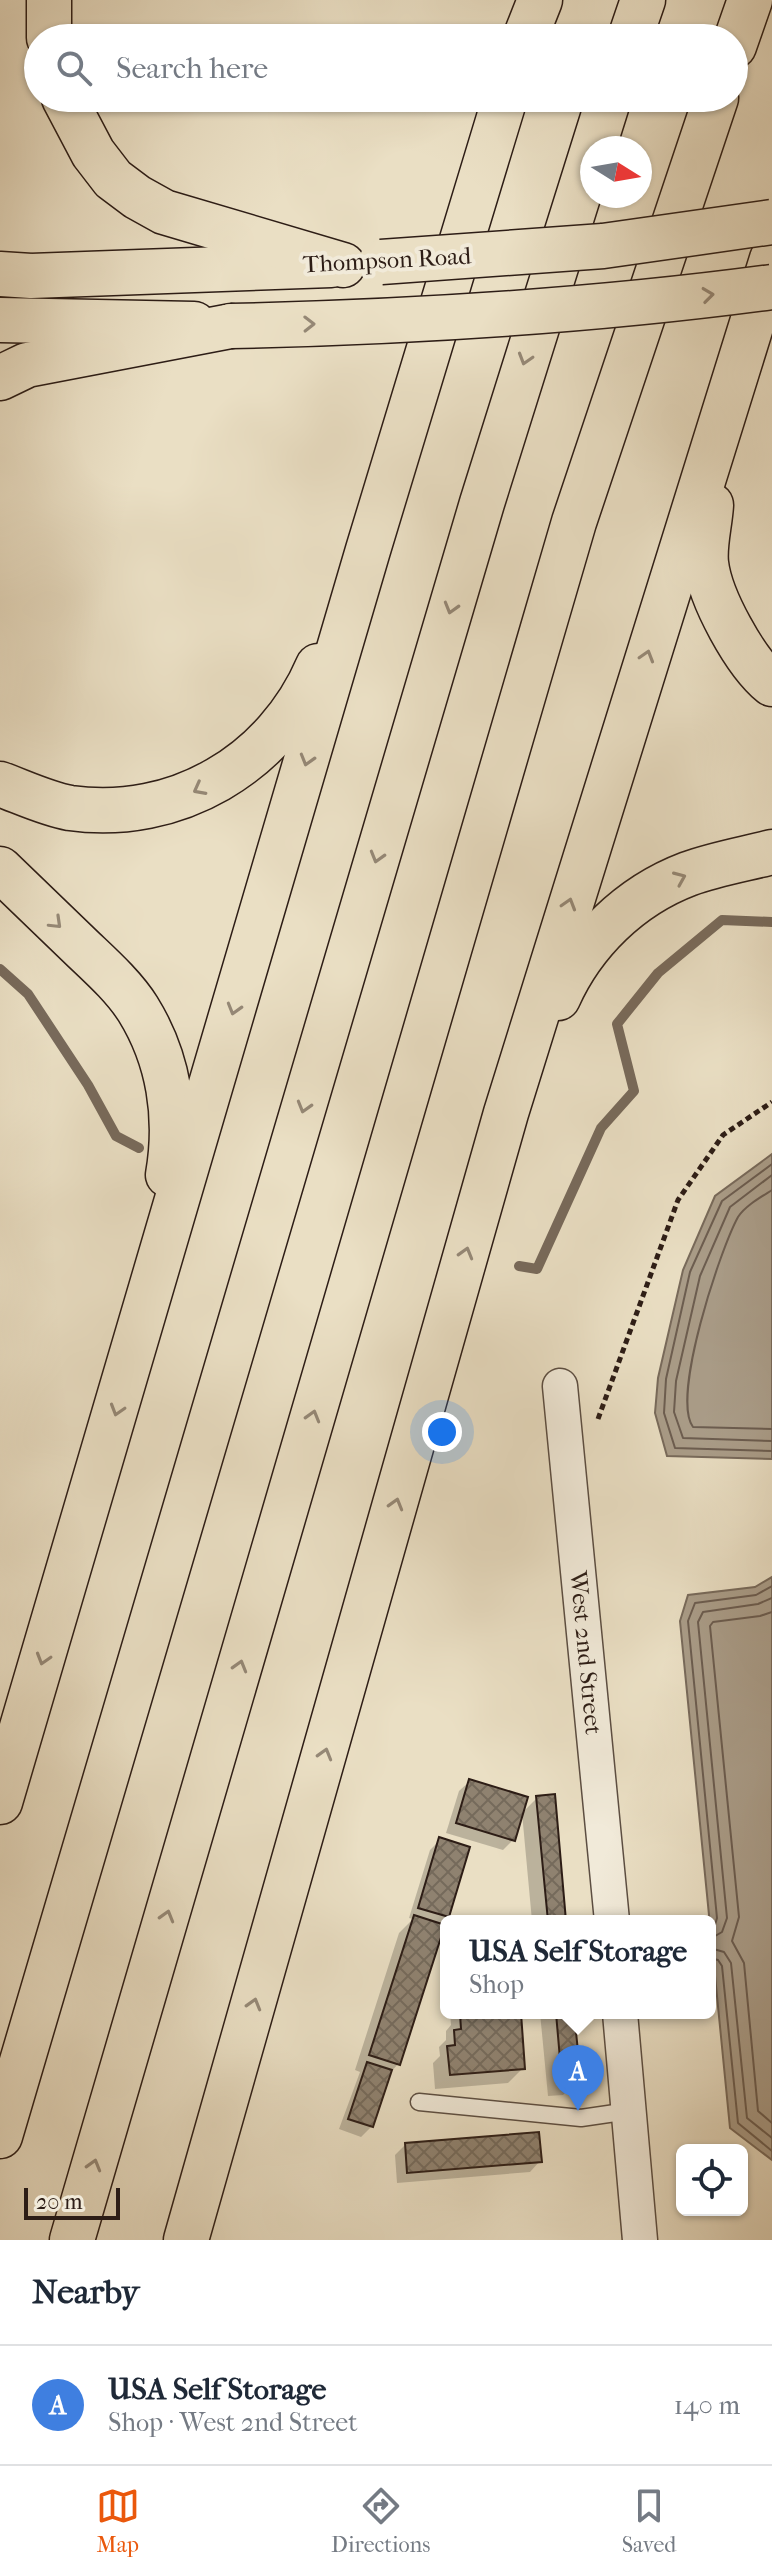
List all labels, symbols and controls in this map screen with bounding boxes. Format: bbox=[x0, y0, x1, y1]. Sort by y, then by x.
search box bbox=[24, 24, 748, 112]
icon: search bbox=[52, 46, 96, 90]
text: Search here bbox=[116, 51, 268, 86]
north arrow bbox=[580, 136, 652, 208]
street label: Thompson Road bbox=[302, 242, 473, 278]
one-way arrow bbox=[702, 287, 715, 304]
one-way arrow bbox=[303, 316, 316, 333]
one-way arrow bbox=[519, 351, 535, 365]
one-way arrow bbox=[444, 601, 460, 614]
one-way arrow bbox=[638, 650, 654, 663]
one-way arrow bbox=[300, 752, 316, 766]
one-way arrow bbox=[193, 780, 207, 795]
one-way arrow bbox=[370, 850, 386, 864]
one-way arrow bbox=[672, 871, 686, 887]
one-way arrow bbox=[560, 898, 576, 912]
one-way arrow bbox=[47, 914, 61, 928]
one-way arrow bbox=[227, 1002, 244, 1016]
one-way arrow bbox=[297, 1099, 313, 1113]
one-way arrow bbox=[457, 1247, 473, 1261]
one-way arrow bbox=[110, 1402, 126, 1416]
one-way arrow bbox=[304, 1410, 320, 1424]
your location bbox=[422, 1412, 462, 1452]
one-way arrow bbox=[386, 1497, 403, 1511]
street label: West 2nd Street bbox=[564, 1569, 608, 1736]
one-way arrow bbox=[36, 1651, 52, 1665]
one-way arrow bbox=[231, 1660, 247, 1673]
one-way arrow bbox=[316, 1747, 332, 1761]
one-way arrow bbox=[158, 1909, 174, 1923]
popup bbox=[440, 1915, 716, 2019]
text: USA Self Storage bbox=[469, 1934, 687, 1969]
text: Shop bbox=[469, 1969, 524, 2000]
one-way arrow bbox=[245, 1998, 262, 2012]
pin: A bbox=[552, 2045, 604, 2111]
map controls bbox=[676, 2144, 748, 2216]
button: locate bbox=[676, 2144, 748, 2216]
one-way arrow bbox=[85, 2159, 101, 2173]
scale bar bbox=[24, 2184, 120, 2220]
text: 20 m bbox=[36, 2189, 82, 2215]
text: Nearby bbox=[32, 2272, 139, 2312]
text: USA Self Storage bbox=[108, 2372, 326, 2407]
text: A bbox=[50, 2390, 66, 2421]
text: 140 m bbox=[674, 2390, 740, 2421]
text: Shop · West 2nd Street bbox=[108, 2407, 357, 2438]
tab: Map bbox=[96, 2484, 140, 2558]
tab: Directions bbox=[331, 2484, 430, 2558]
tab: Saved bbox=[622, 2484, 676, 2558]

